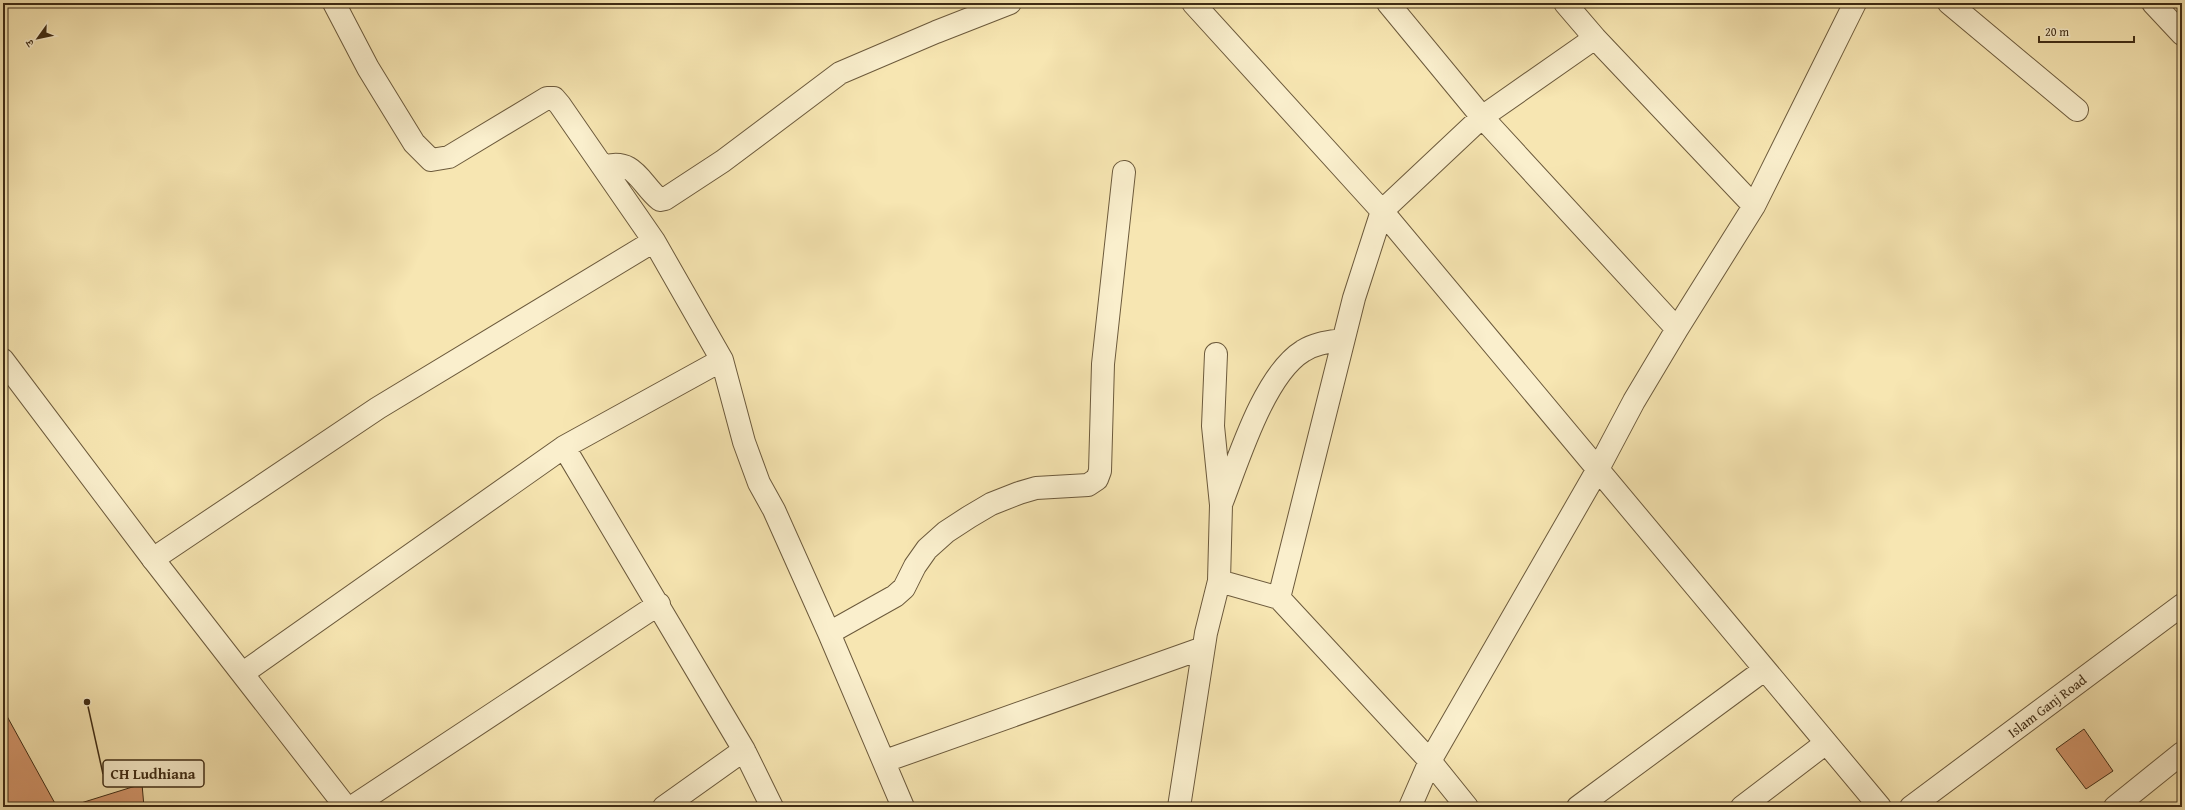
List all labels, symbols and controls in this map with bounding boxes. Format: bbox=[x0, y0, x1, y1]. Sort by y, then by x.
north arrow bbox=[18, 18, 58, 58]
scale bar bbox=[2039, 18, 2134, 44]
text: 20 m bbox=[2045, 23, 2069, 40]
text: उ bbox=[21, 36, 38, 51]
street label: Islam Ganj Road bbox=[2004, 669, 2091, 742]
callout: CH Ludhiana bbox=[103, 760, 204, 787]
text: CH Ludhiana bbox=[111, 763, 196, 784]

